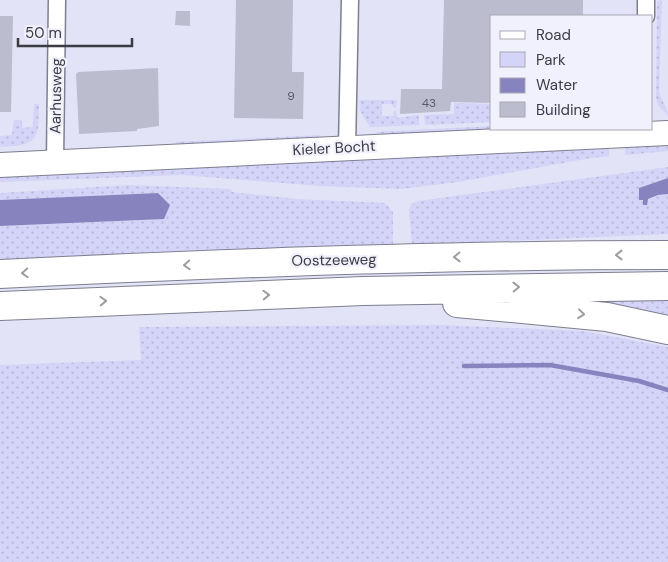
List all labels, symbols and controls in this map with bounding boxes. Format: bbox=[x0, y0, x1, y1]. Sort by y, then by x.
scale bar bbox=[18, 15, 131, 47]
legend bbox=[490, 15, 653, 130]
text: 50 m bbox=[25, 23, 62, 43]
text: Road bbox=[536, 25, 571, 45]
text: Park bbox=[536, 50, 566, 70]
street label: Aarhusweg bbox=[45, 58, 67, 134]
text: Water bbox=[536, 75, 578, 95]
house number: 9 bbox=[287, 88, 295, 104]
house number: 43 bbox=[422, 95, 436, 111]
text: Building bbox=[536, 100, 591, 120]
street label: Kieler Bocht bbox=[292, 136, 376, 160]
street label: Oostzeeweg bbox=[291, 249, 377, 271]
one-way arrow bbox=[615, 250, 623, 260]
one-way arrow bbox=[453, 251, 461, 262]
one-way arrow bbox=[183, 259, 191, 270]
one-way arrow bbox=[21, 267, 29, 278]
one-way arrow bbox=[513, 282, 521, 293]
one-way arrow bbox=[262, 290, 270, 300]
one-way arrow bbox=[100, 296, 108, 307]
one-way arrow bbox=[577, 308, 585, 319]

